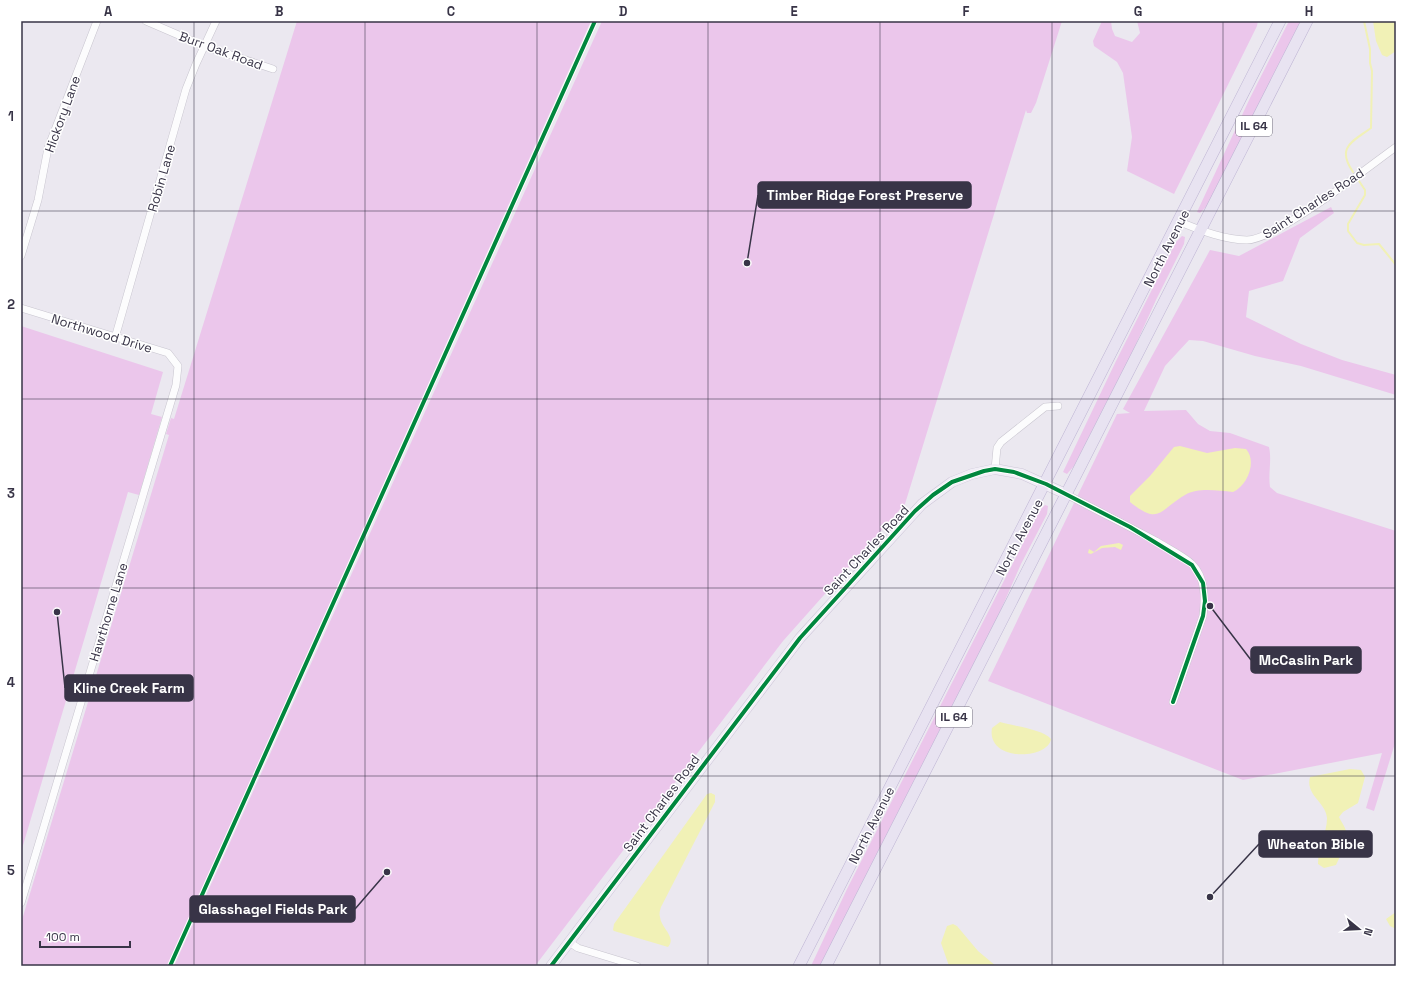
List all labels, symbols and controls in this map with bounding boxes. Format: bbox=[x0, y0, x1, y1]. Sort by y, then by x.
text: A bbox=[104, 3, 113, 20]
text: B bbox=[275, 3, 284, 20]
text: C bbox=[447, 3, 455, 20]
text: D bbox=[619, 3, 628, 20]
text: E bbox=[790, 3, 798, 20]
text: F bbox=[963, 3, 970, 20]
text: G bbox=[1134, 3, 1142, 20]
text: H bbox=[1305, 3, 1313, 20]
street label: Burr Oak Road bbox=[177, 27, 265, 74]
street label: Hickory Lane bbox=[41, 73, 84, 155]
text: 1 bbox=[8, 108, 14, 125]
road number: IL 64 bbox=[1236, 116, 1272, 136]
street label: Robin Lane bbox=[144, 142, 179, 214]
street label: Saint Charles Road bbox=[1259, 164, 1367, 243]
callout: Timber Ridge Forest Preserve bbox=[758, 182, 971, 208]
text: Timber Ridge Forest Preserve bbox=[767, 186, 963, 204]
street label: North Avenue bbox=[1140, 207, 1193, 290]
text: 2 bbox=[7, 296, 15, 313]
street label: Northwood Drive bbox=[49, 310, 154, 357]
text: 3 bbox=[7, 485, 15, 502]
street label: North Avenue bbox=[992, 496, 1047, 579]
street label: Saint Charles Road bbox=[820, 502, 913, 599]
street label: Hawthorne Lane bbox=[85, 561, 132, 664]
callout: McCaslin Park bbox=[1251, 647, 1361, 673]
text: McCaslin Park bbox=[1259, 651, 1353, 669]
text: 4 bbox=[7, 674, 15, 691]
callout: Kline Creek Farm bbox=[65, 675, 193, 701]
text: Kline Creek Farm bbox=[73, 679, 185, 697]
road number: IL 64 bbox=[936, 707, 972, 727]
street label: Saint Charles Road bbox=[619, 751, 704, 855]
street label: North Avenue bbox=[845, 784, 898, 867]
callout: Wheaton Bible bbox=[1259, 831, 1372, 857]
text: Wheaton Bible bbox=[1267, 835, 1365, 853]
text: 5 bbox=[7, 862, 15, 879]
callout: Glasshagel Fields Park bbox=[190, 896, 355, 922]
text: Glasshagel Fields Park bbox=[198, 900, 348, 918]
north arrow bbox=[1339, 909, 1379, 949]
scale bar bbox=[40, 923, 130, 949]
text: N bbox=[1361, 926, 1376, 938]
text: 100 m bbox=[46, 929, 80, 945]

